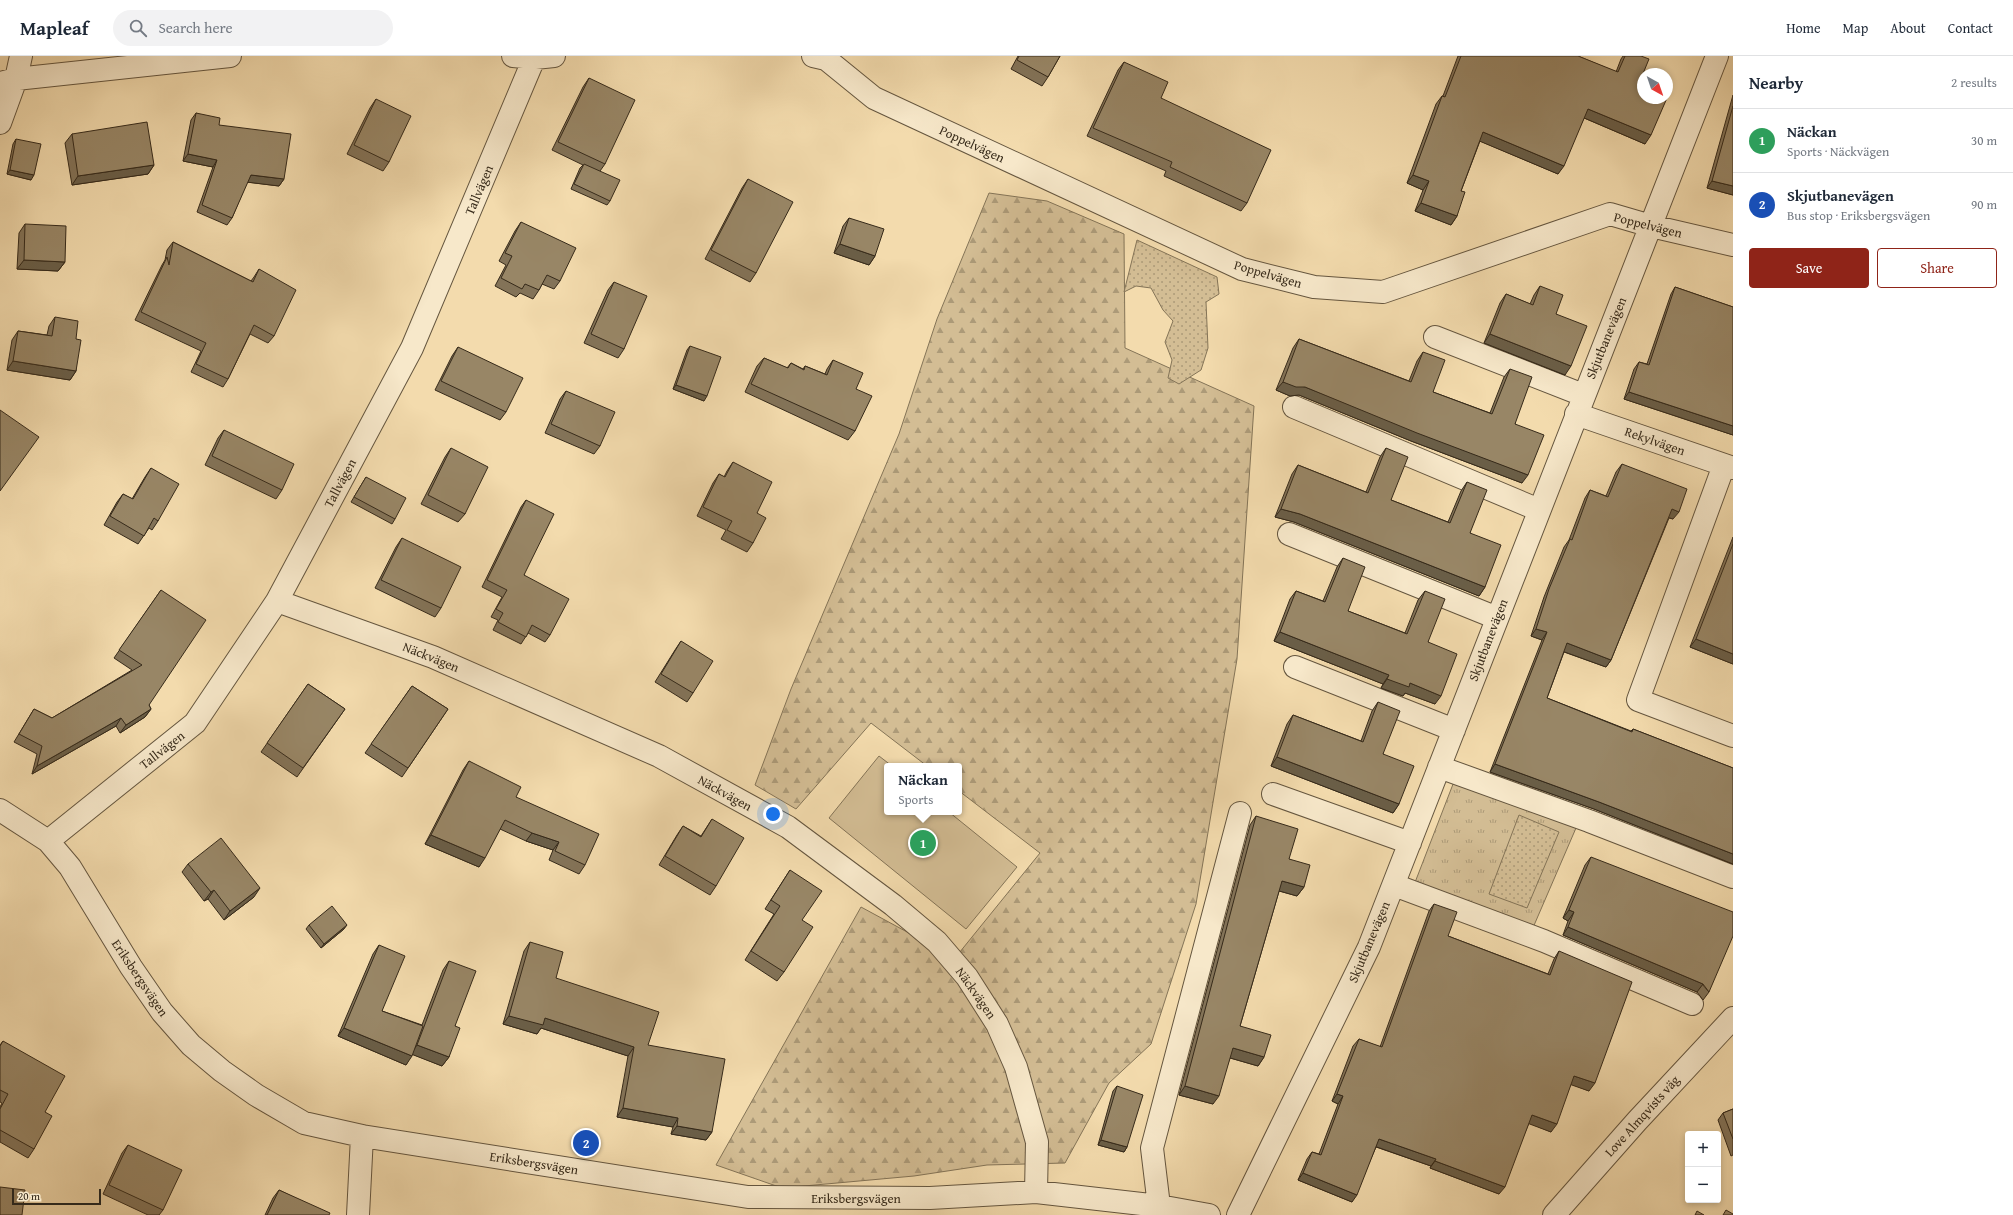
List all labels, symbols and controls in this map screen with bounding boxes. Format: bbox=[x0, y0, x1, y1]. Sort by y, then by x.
search box bbox=[113, 10, 393, 46]
text: Mapleaf bbox=[20, 14, 89, 42]
icon: search bbox=[127, 17, 149, 39]
text: Search here bbox=[159, 17, 233, 38]
text: Home bbox=[1786, 18, 1821, 38]
text: Map bbox=[1843, 18, 1868, 38]
text: About bbox=[1890, 18, 1926, 38]
text: Contact bbox=[1948, 18, 1993, 38]
north arrow bbox=[1637, 68, 1673, 104]
text: Nearby bbox=[1749, 70, 1803, 95]
text: 2 results bbox=[1951, 73, 1997, 92]
street label: Poppelvägen bbox=[936, 121, 1008, 168]
text: Näckan bbox=[1787, 121, 1837, 142]
text: 1 bbox=[1759, 131, 1765, 150]
text: 30 m bbox=[1971, 131, 1997, 150]
text: Sports · Näckvägen bbox=[1787, 142, 1889, 161]
street label: Tallvägen bbox=[460, 161, 498, 218]
text: Skjutbanevägen bbox=[1787, 185, 1894, 206]
text: 2 bbox=[1759, 195, 1765, 214]
text: 90 m bbox=[1971, 195, 1997, 214]
text: Bus stop · Eriksbergsvägen bbox=[1787, 206, 1930, 225]
street label: Poppelvägen bbox=[1612, 207, 1685, 243]
button: Save bbox=[1749, 248, 1869, 288]
button: Share bbox=[1877, 248, 1997, 288]
street label: Poppelvägen bbox=[1232, 255, 1305, 293]
street label: Skjutbanevägen bbox=[1581, 294, 1631, 382]
street label: Rekylvägen bbox=[1622, 422, 1688, 460]
street label: Tallvägen bbox=[319, 455, 361, 511]
street label: Skjutbanevägen bbox=[1464, 595, 1513, 684]
street label: Näckvägen bbox=[400, 637, 463, 677]
street label: Tallvägen bbox=[135, 726, 189, 774]
popup bbox=[884, 763, 962, 815]
text: Näckan bbox=[898, 769, 948, 790]
street label: Näckvägen bbox=[694, 770, 756, 816]
text: Sports bbox=[898, 790, 933, 809]
your location bbox=[763, 804, 783, 824]
pin: 1 bbox=[910, 828, 936, 858]
street label: Skjutbanevägen bbox=[1343, 898, 1395, 986]
street label: Eriksbergsvägen bbox=[107, 936, 173, 1021]
street label: Näckvägen bbox=[951, 963, 1001, 1023]
street label: Love Almqvists väg bbox=[1600, 1071, 1684, 1161]
pin: 2 bbox=[573, 1128, 599, 1158]
map controls bbox=[1685, 1131, 1721, 1203]
button: + bbox=[1685, 1131, 1721, 1167]
street label: Eriksbergsvägen bbox=[488, 1147, 580, 1180]
button: − bbox=[1685, 1167, 1721, 1203]
scale bar bbox=[12, 1187, 101, 1206]
text: 20 m bbox=[18, 1188, 40, 1204]
street label: Eriksbergsvägen bbox=[811, 1189, 902, 1208]

